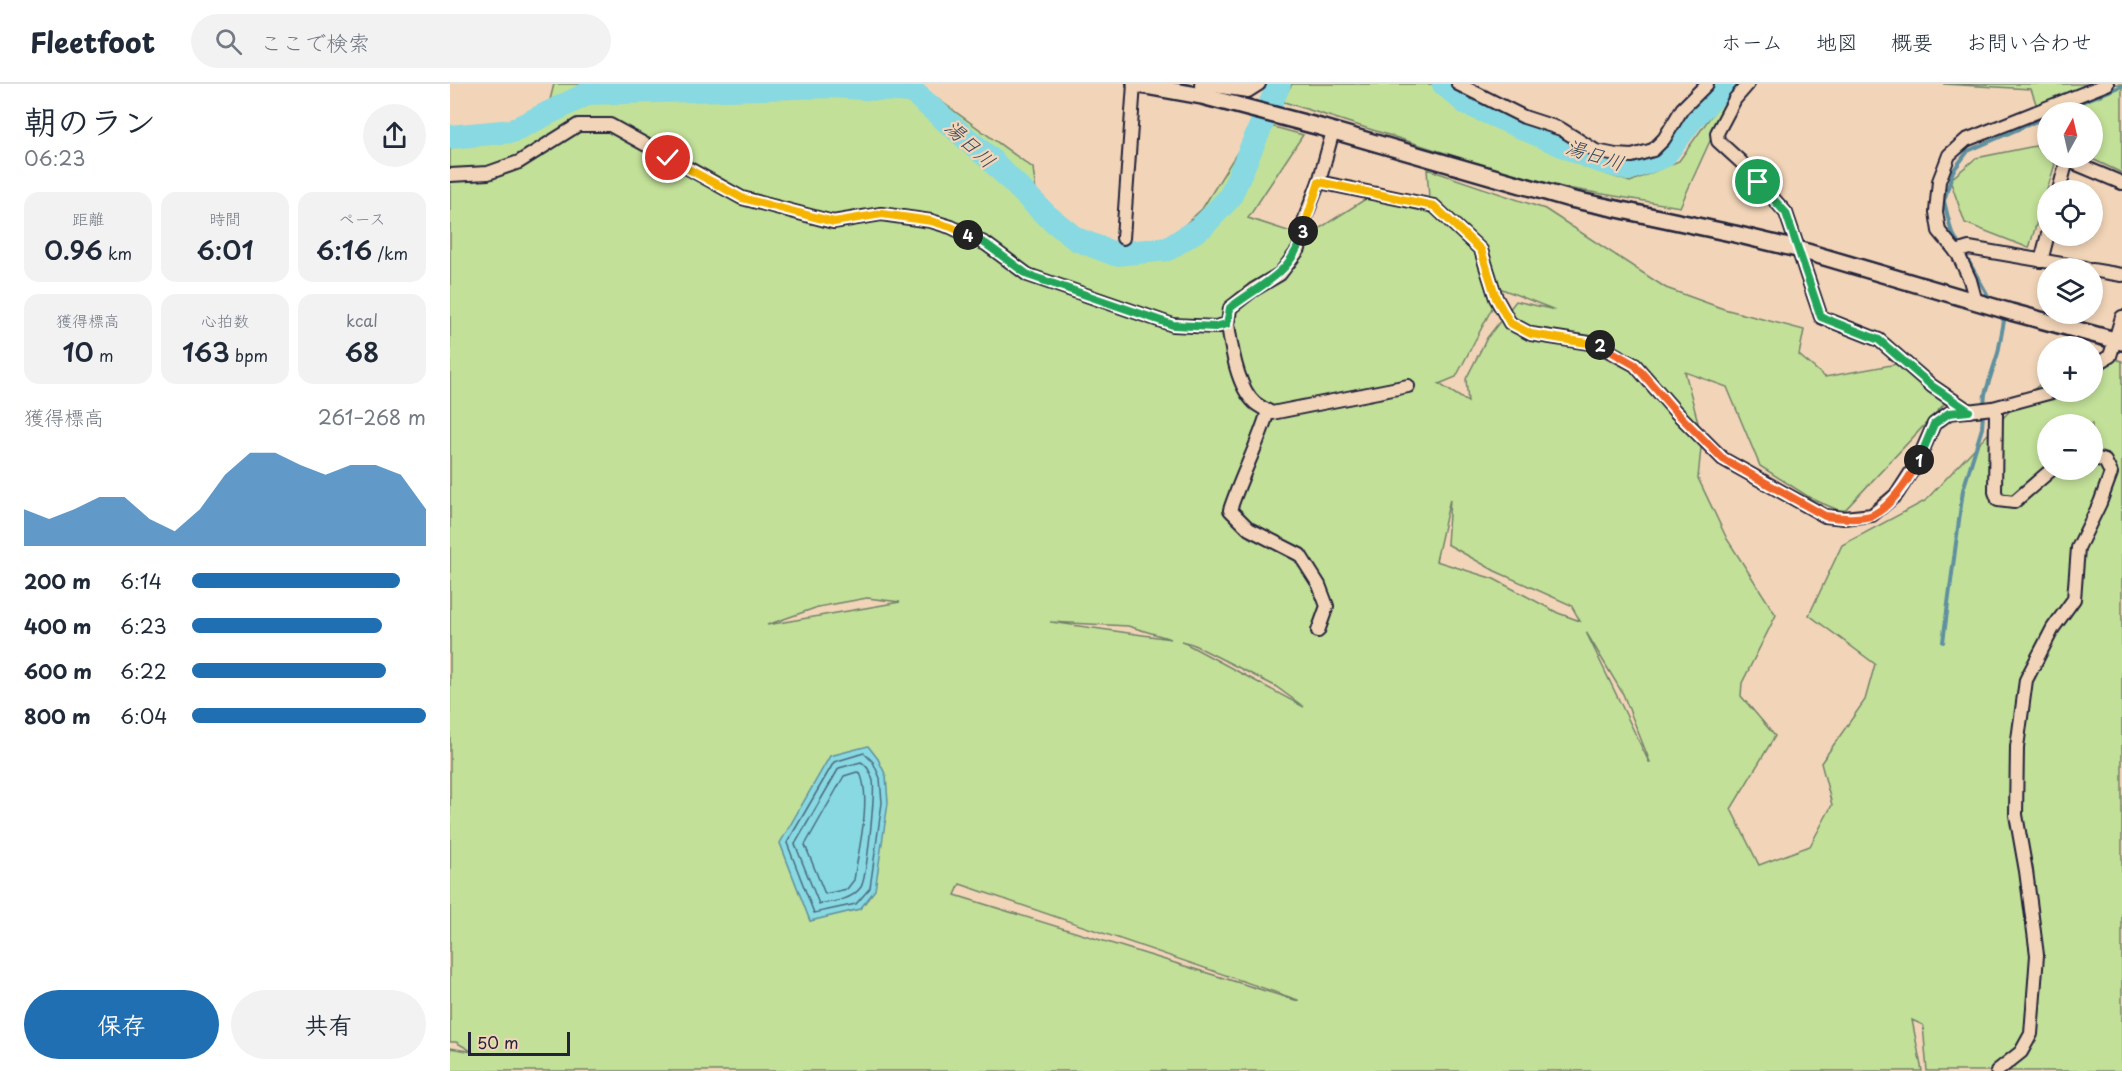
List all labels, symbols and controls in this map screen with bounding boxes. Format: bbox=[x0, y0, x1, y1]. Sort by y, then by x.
search box bbox=[191, 14, 611, 68]
text: Fleetfoot bbox=[30, 20, 155, 63]
icon: search bbox=[212, 25, 245, 58]
text: ここで検索 bbox=[260, 25, 370, 58]
text: ホーム bbox=[1721, 25, 1783, 57]
text: 地図 bbox=[1816, 25, 1858, 57]
text: 概要 bbox=[1891, 25, 1933, 57]
text: お問い合わせ bbox=[1966, 25, 2092, 57]
text: 朝のラン bbox=[24, 95, 156, 145]
north arrow bbox=[2037, 102, 2103, 168]
map controls bbox=[2037, 102, 2103, 480]
button: share bbox=[363, 104, 426, 167]
water label: 湯日川 bbox=[939, 112, 1003, 175]
water label: 湯日川 bbox=[1562, 131, 1628, 178]
pin bbox=[642, 132, 693, 183]
icon: check bbox=[651, 141, 684, 174]
text: 06:23 bbox=[24, 143, 85, 173]
pin bbox=[1732, 156, 1783, 207]
icon: arrive bbox=[1741, 165, 1774, 198]
button: locate bbox=[2037, 180, 2103, 246]
text: 距離 bbox=[72, 206, 104, 230]
text: 時間 bbox=[209, 206, 241, 230]
text: ペース bbox=[338, 206, 386, 230]
pin: 3 bbox=[1288, 216, 1318, 246]
text: 3 bbox=[1298, 219, 1308, 243]
pin: 4 bbox=[953, 220, 983, 250]
text: 4 bbox=[963, 223, 973, 247]
text: 0.96 bbox=[44, 230, 103, 269]
text: 6:01 bbox=[196, 230, 254, 269]
text: 6:16 bbox=[316, 230, 372, 269]
text: km bbox=[103, 241, 132, 265]
text: /km bbox=[372, 241, 408, 265]
button: layers bbox=[2037, 258, 2103, 324]
text: 獲得標高 bbox=[56, 308, 120, 332]
text: 心拍数 bbox=[201, 308, 249, 332]
text: kcal bbox=[346, 308, 378, 332]
pin: 2 bbox=[1585, 330, 1615, 360]
text: 10 bbox=[62, 332, 94, 371]
text: 163 bbox=[182, 332, 230, 371]
text: 68 bbox=[345, 332, 379, 371]
text: 2 bbox=[1594, 333, 1606, 357]
button: + bbox=[2037, 336, 2103, 402]
text: m bbox=[94, 343, 114, 367]
text: bpm bbox=[230, 343, 268, 367]
text: 獲得標高 bbox=[24, 402, 104, 432]
text: 261–268 m bbox=[318, 402, 426, 432]
button: − bbox=[2037, 414, 2103, 480]
pin: 1 bbox=[1904, 445, 1934, 475]
text: 1 bbox=[1915, 448, 1923, 472]
text: 200 m bbox=[24, 566, 91, 596]
text: 6:14 bbox=[120, 566, 162, 596]
text: 400 m bbox=[24, 611, 92, 641]
text: 6:23 bbox=[120, 611, 167, 641]
text: 600 m bbox=[24, 656, 92, 686]
text: 6:22 bbox=[120, 656, 167, 686]
text: 800 m bbox=[24, 701, 91, 731]
text: 6:04 bbox=[120, 701, 168, 731]
button: 保存 bbox=[24, 990, 219, 1059]
button: 共有 bbox=[231, 990, 426, 1059]
scale bar bbox=[468, 1029, 570, 1056]
text: 50 m bbox=[477, 1030, 518, 1054]

